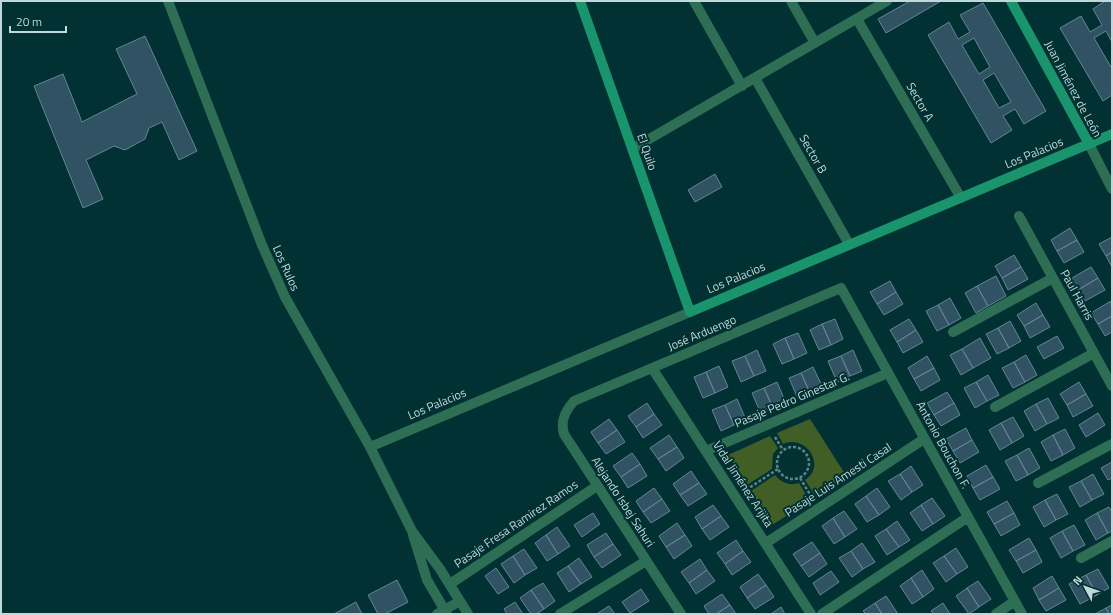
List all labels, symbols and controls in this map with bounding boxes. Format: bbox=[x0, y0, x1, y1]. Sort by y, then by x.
scale bar bbox=[10, 8, 66, 34]
text: 20 m bbox=[16, 12, 42, 31]
street label: Juan Jiménez de León bbox=[1040, 37, 1107, 141]
street label: Sector A bbox=[902, 79, 939, 125]
street label: El Quilo bbox=[632, 131, 663, 173]
street label: Sector B bbox=[795, 131, 832, 177]
street label: Los Palacios bbox=[1002, 132, 1066, 173]
street label: Los Rulos bbox=[268, 242, 305, 294]
street label: Los Palacios bbox=[704, 257, 768, 298]
street label: Paul Harris bbox=[1056, 266, 1099, 324]
street label: José Arduengo bbox=[665, 310, 739, 356]
street label: Pasaje Pedro Ginestar G. bbox=[731, 367, 852, 432]
street label: Los Palacios bbox=[405, 383, 469, 424]
street label: Antonio Bouchon F. bbox=[912, 398, 975, 492]
street label: Vidal Jiménez Arijita bbox=[708, 437, 779, 531]
street label: Pasaje Luis Amesti Casal bbox=[781, 438, 895, 521]
street label: Alejando Isbej Sahuri bbox=[587, 453, 660, 551]
street label: Pasaje Fresa Ramirez Ramos bbox=[450, 475, 582, 572]
north arrow bbox=[1065, 567, 1105, 607]
text: N bbox=[1069, 572, 1086, 589]

